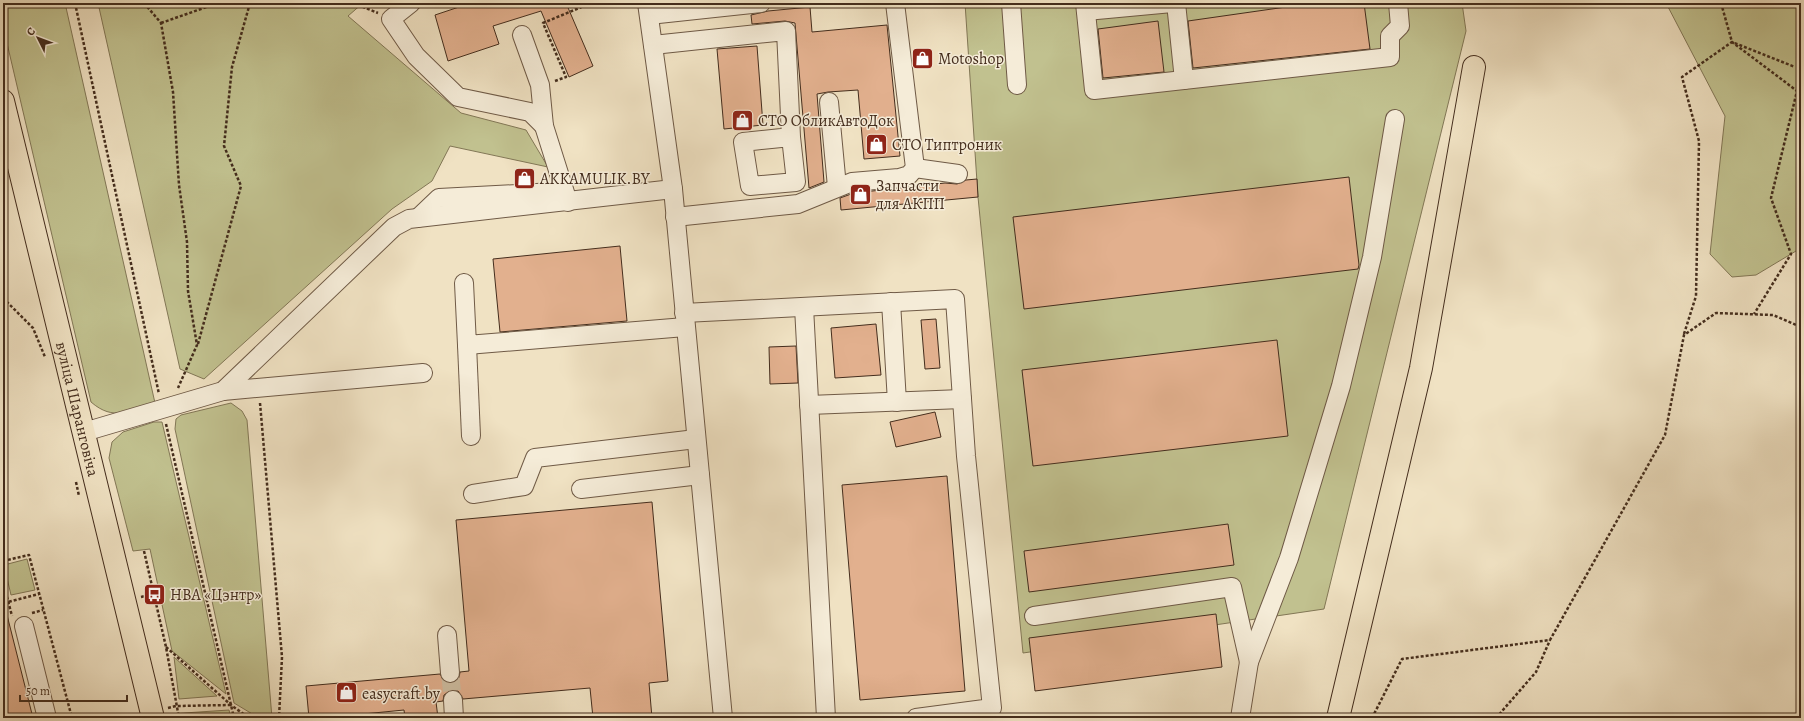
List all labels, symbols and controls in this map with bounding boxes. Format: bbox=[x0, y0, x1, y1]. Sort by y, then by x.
north arrow bbox=[18, 18, 58, 58]
text: С bbox=[23, 24, 39, 39]
shop icon: Motoshop bbox=[909, 45, 935, 71]
place label: Motoshop bbox=[938, 48, 1004, 70]
shop icon: СТО ОбликАвтоДок bbox=[729, 107, 755, 133]
place label: СТО ОбликАвтоДок bbox=[758, 110, 894, 132]
shop icon: СТО Типтроник bbox=[863, 131, 889, 157]
place label: СТО Типтроник bbox=[892, 134, 1002, 156]
shop icon: AKKAMULIK.BY bbox=[512, 165, 538, 191]
place label: AKKAMULIK.BY bbox=[539, 168, 650, 190]
place label: Запчасти для АКПП bbox=[875, 175, 945, 215]
shop icon: Запчасти для АКПП bbox=[848, 181, 874, 207]
street label: вуліца Шаранговіча bbox=[50, 340, 104, 480]
bus stop icon: НВА «Цэнтр» bbox=[141, 581, 167, 607]
place label: НВА «Цэнтр» bbox=[170, 584, 261, 606]
scale bar bbox=[20, 677, 127, 703]
shop icon: easycraft.by bbox=[333, 680, 359, 706]
text: 50 m bbox=[26, 683, 50, 699]
place label: easycraft.by bbox=[362, 683, 441, 705]

